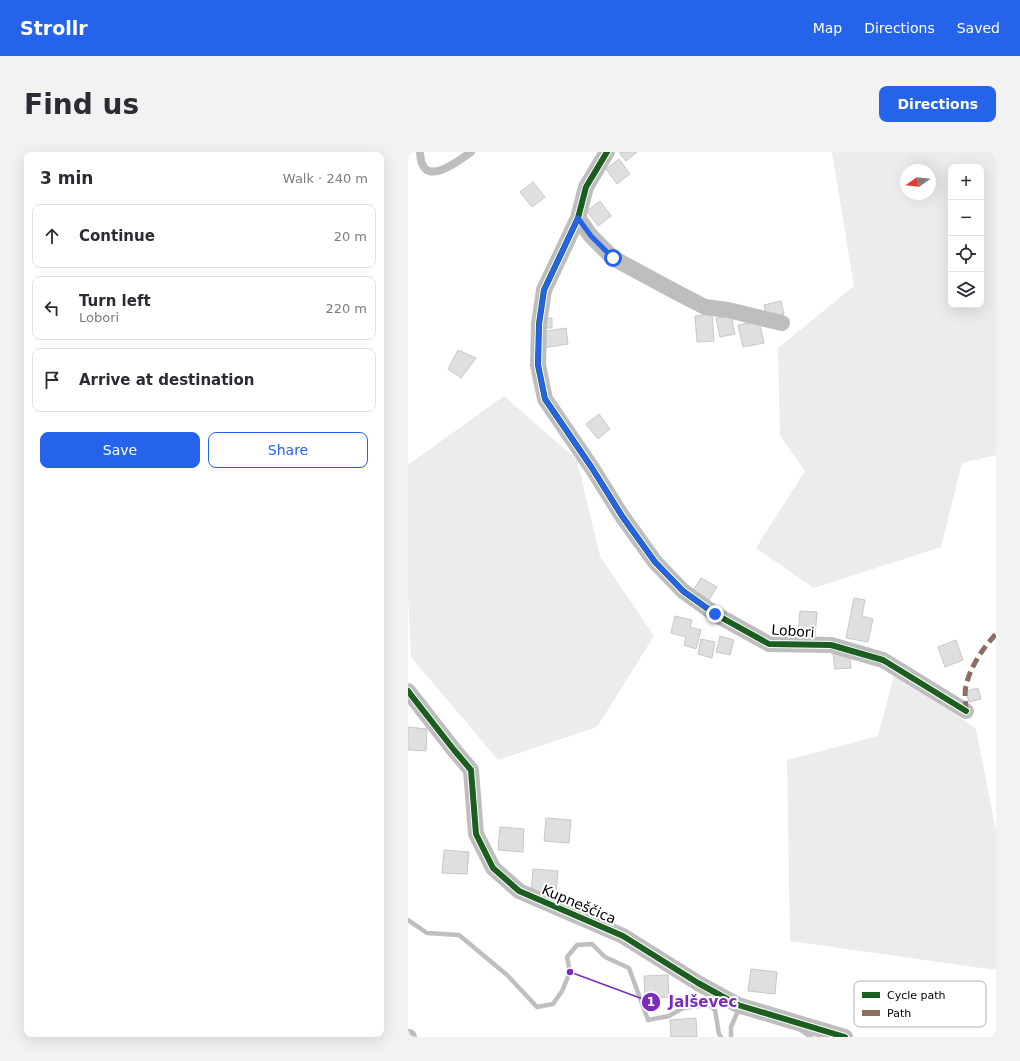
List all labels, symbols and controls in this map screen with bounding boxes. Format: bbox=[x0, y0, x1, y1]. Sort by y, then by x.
text: Strollr bbox=[20, 17, 88, 39]
text: Map bbox=[813, 20, 842, 36]
text: Directions bbox=[864, 20, 935, 36]
text: Saved bbox=[957, 20, 1000, 36]
button: Directions bbox=[879, 86, 996, 122]
text: Find us bbox=[24, 88, 139, 121]
north arrow bbox=[900, 164, 936, 200]
map controls bbox=[948, 164, 984, 308]
button: + bbox=[948, 164, 984, 200]
text: 3 min bbox=[40, 168, 93, 188]
text: Walk · 240 m bbox=[283, 171, 368, 186]
button: − bbox=[948, 200, 984, 236]
icon: ahead bbox=[41, 225, 63, 247]
text: Continue bbox=[79, 227, 155, 245]
text: 20 m bbox=[334, 229, 367, 244]
button: locate bbox=[948, 236, 984, 272]
route start bbox=[604, 249, 622, 267]
button: layers bbox=[948, 272, 984, 308]
text: Turn left bbox=[79, 292, 151, 310]
icon: left bbox=[41, 297, 63, 319]
text: 220 m bbox=[325, 301, 367, 316]
text: Lobori bbox=[79, 310, 119, 325]
icon: arrive bbox=[41, 369, 63, 391]
text: Arrive at destination bbox=[79, 371, 254, 389]
button: Save bbox=[40, 432, 200, 468]
button: Share bbox=[208, 432, 368, 468]
route end bbox=[706, 605, 724, 623]
street label: Lobori bbox=[771, 622, 815, 640]
street label: Kupneščica bbox=[540, 881, 618, 927]
legend bbox=[854, 981, 986, 1027]
callout: Jalševec bbox=[641, 989, 745, 1016]
text: Cycle path bbox=[887, 989, 946, 1002]
text: Jalševec bbox=[668, 993, 737, 1011]
text: 1 bbox=[647, 995, 655, 1009]
text: Path bbox=[887, 1007, 911, 1020]

